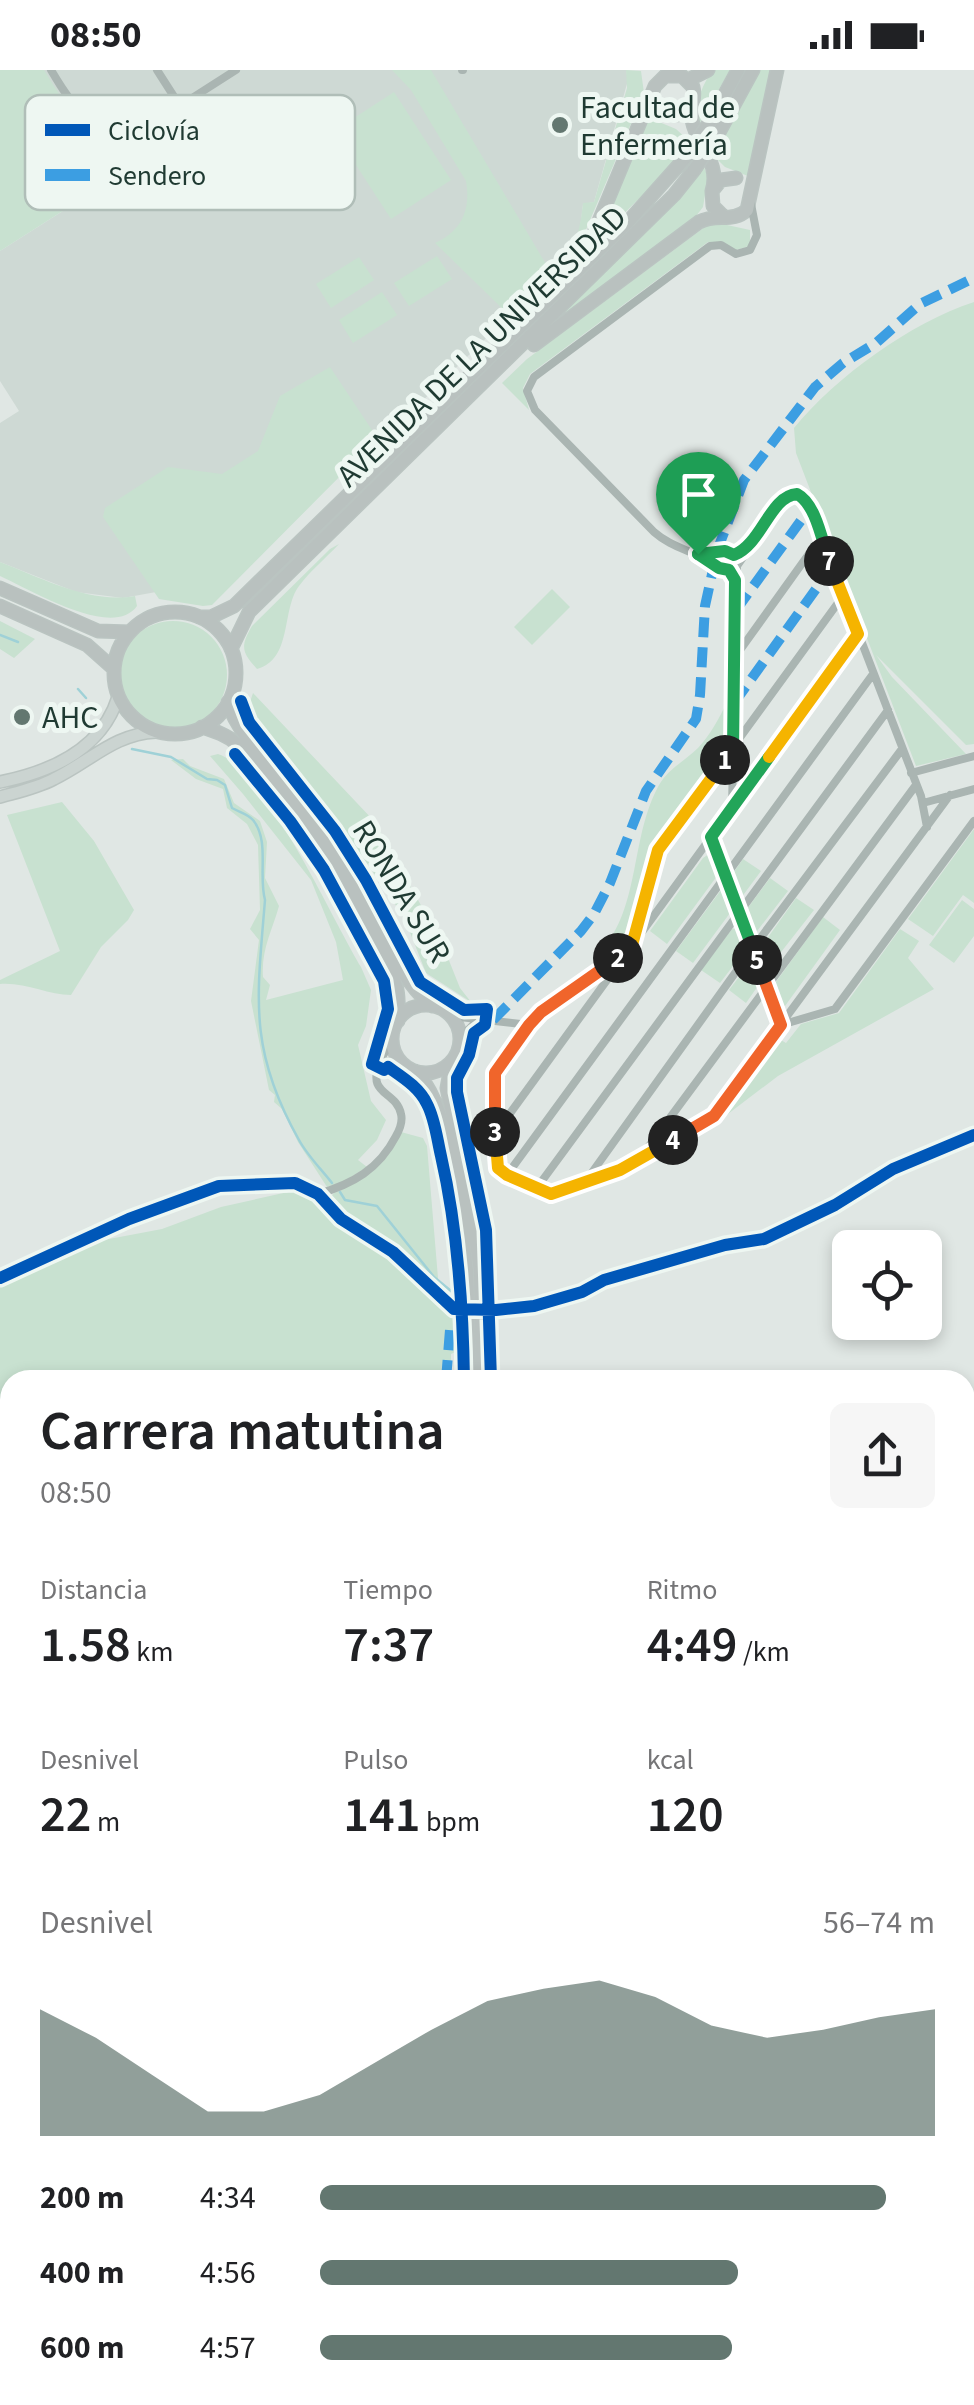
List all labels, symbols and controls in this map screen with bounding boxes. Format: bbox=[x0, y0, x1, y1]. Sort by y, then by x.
text: 08:50 bbox=[50, 8, 142, 62]
place label: Facultad de Enfermería bbox=[580, 85, 735, 168]
legend bbox=[25, 95, 355, 210]
text: Ciclovía bbox=[108, 111, 200, 151]
marker: Facultad de Enfermería bbox=[549, 114, 571, 136]
text: Sendero bbox=[108, 156, 206, 196]
street label: AVENIDA DE LA UNIVERSIDAD bbox=[326, 196, 637, 498]
pin bbox=[656, 452, 741, 555]
icon: arrive bbox=[671, 467, 726, 522]
pin: 7 bbox=[804, 536, 854, 586]
text: 7 bbox=[822, 541, 836, 581]
place label: AHC bbox=[42, 695, 99, 741]
marker: AHC bbox=[11, 706, 33, 728]
pin: 1 bbox=[700, 735, 750, 785]
text: 1 bbox=[718, 740, 732, 780]
street label: RONDA SUR bbox=[340, 811, 462, 972]
pin: 2 bbox=[593, 933, 643, 983]
pin: 5 bbox=[732, 935, 782, 985]
text: 2 bbox=[611, 938, 625, 978]
text: 5 bbox=[750, 940, 764, 980]
pin: 3 bbox=[470, 1107, 520, 1157]
text: 3 bbox=[488, 1112, 502, 1152]
pin: 4 bbox=[648, 1115, 698, 1165]
text: 4 bbox=[666, 1120, 680, 1160]
map controls bbox=[832, 1230, 942, 1340]
button: locate bbox=[832, 1230, 942, 1340]
text: Carrera matutina bbox=[40, 1393, 445, 1471]
button: share bbox=[830, 1403, 935, 1508]
text: 08:50 bbox=[40, 1470, 112, 1516]
text: Distancia bbox=[40, 1570, 147, 1610]
text: Tiempo bbox=[343, 1570, 433, 1610]
text: Ritmo bbox=[647, 1570, 717, 1610]
text: 1.58 bbox=[40, 1610, 131, 1681]
text: 7:37 bbox=[343, 1610, 434, 1681]
text: 4:49 bbox=[647, 1610, 737, 1681]
text: km bbox=[131, 1632, 173, 1672]
text: /km bbox=[737, 1632, 790, 1672]
text: Desnivel bbox=[40, 1740, 139, 1780]
text: Pulso bbox=[343, 1740, 408, 1780]
text: kcal bbox=[647, 1740, 694, 1780]
text: 22 bbox=[40, 1780, 91, 1851]
text: 141 bbox=[343, 1780, 420, 1851]
text: 120 bbox=[647, 1780, 724, 1851]
text: m bbox=[91, 1802, 120, 1842]
text: bpm bbox=[420, 1802, 480, 1842]
text: Desnivel bbox=[40, 1900, 153, 1946]
text: 56–74 m bbox=[823, 1900, 935, 1946]
text: 200 m bbox=[40, 2175, 125, 2221]
text: 4:34 bbox=[200, 2175, 256, 2221]
text: 400 m bbox=[40, 2250, 125, 2296]
text: 4:56 bbox=[200, 2250, 256, 2296]
text: 600 m bbox=[40, 2325, 125, 2371]
text: 4:57 bbox=[200, 2325, 256, 2371]

